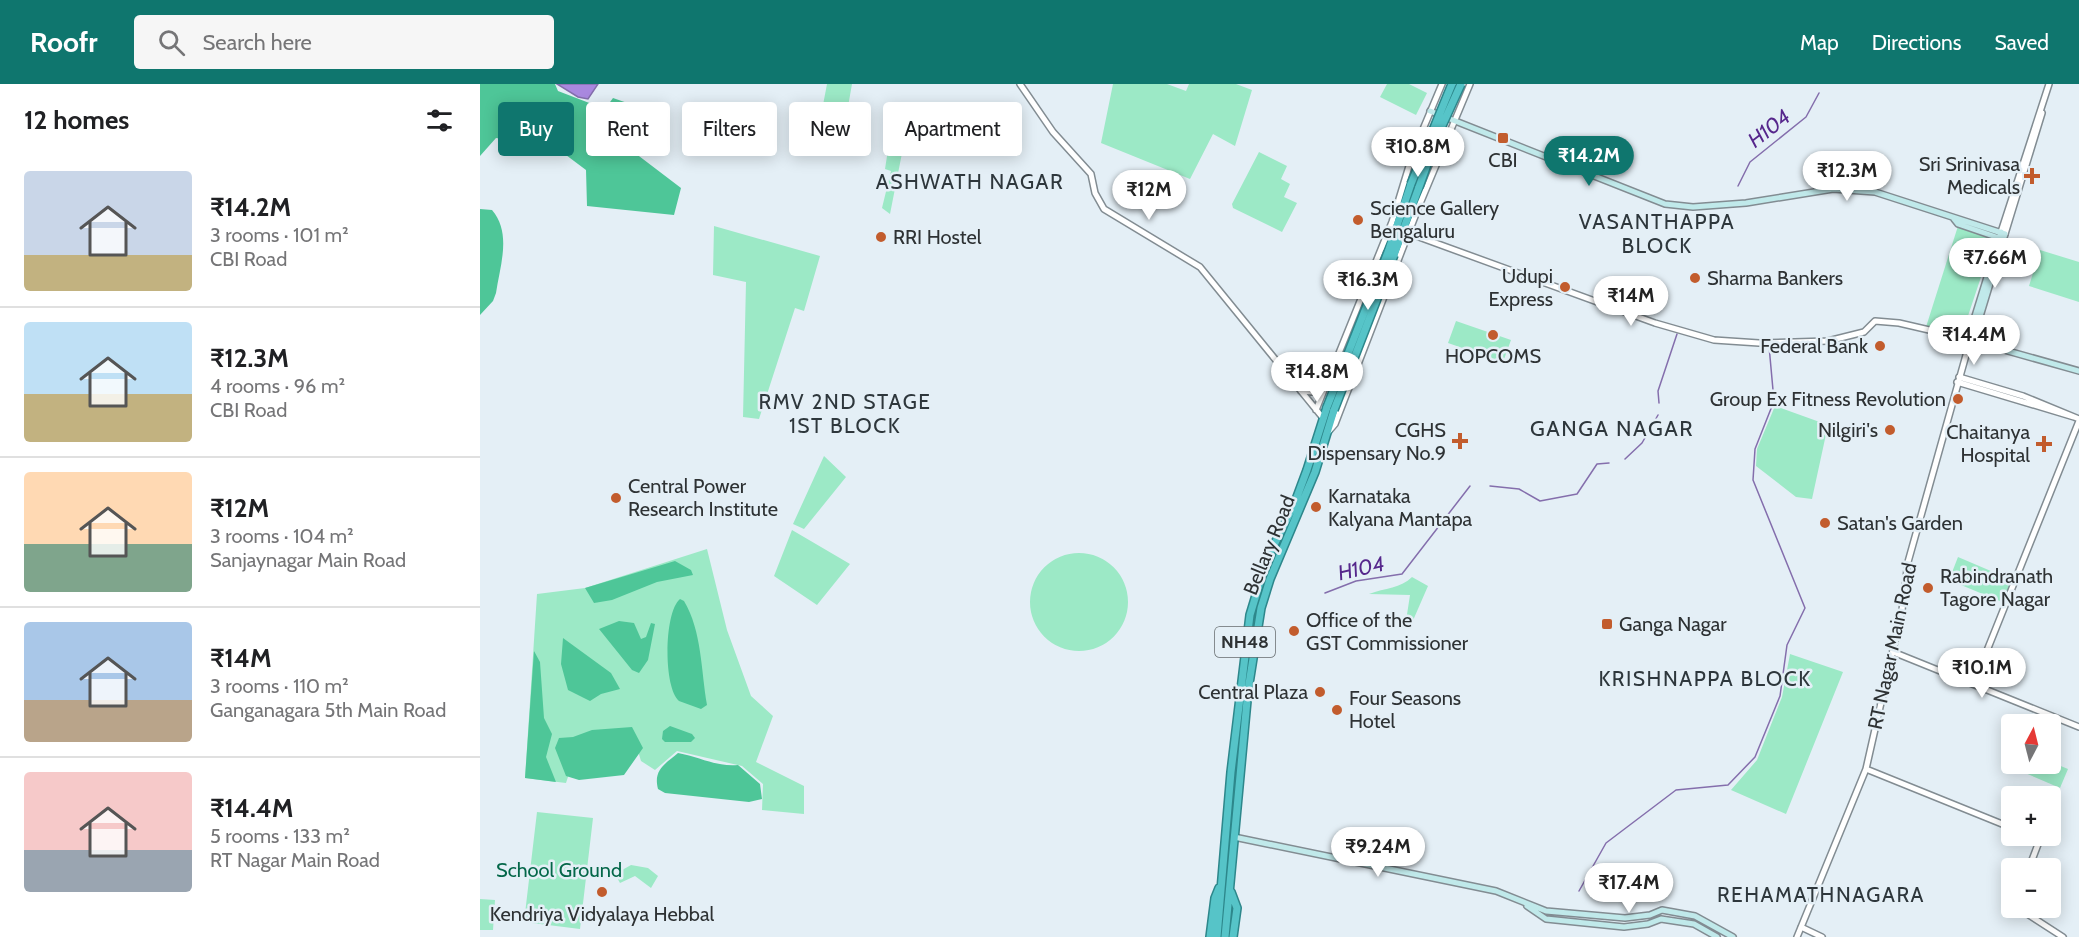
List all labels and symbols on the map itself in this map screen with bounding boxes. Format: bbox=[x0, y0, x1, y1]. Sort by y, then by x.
water label: H104 bbox=[1743, 104, 1795, 152]
pin: ₹10.8M bbox=[1369, 127, 1467, 178]
marker: CBI bbox=[1496, 131, 1510, 145]
pin: ₹14.2M bbox=[1540, 136, 1638, 187]
place label: CBI bbox=[1488, 148, 1518, 172]
pin: ₹12.3M bbox=[1798, 151, 1896, 202]
place label: Sri Srinivasa Medicals bbox=[1919, 152, 2020, 199]
district label: ASHWATH NAGAR bbox=[876, 169, 1064, 194]
marker: Sri Srinivasa Medicals bbox=[2025, 169, 2039, 183]
pin: ₹12M bbox=[1113, 170, 1185, 221]
place label: Science Gallery Bengaluru bbox=[1370, 196, 1499, 243]
district label: VASANTHAPPA BLOCK bbox=[1579, 209, 1735, 258]
marker: Science Gallery Bengaluru bbox=[1351, 213, 1365, 227]
place label: RRI Hostel bbox=[893, 225, 982, 249]
marker: RRI Hostel bbox=[874, 230, 888, 244]
pin: ₹7.66M bbox=[1946, 238, 2044, 289]
pin: ₹16.3M bbox=[1319, 260, 1417, 311]
place label: Udupi Express bbox=[1488, 264, 1553, 311]
place label: Sharma Bankers bbox=[1707, 266, 1843, 290]
marker: Sharma Bankers bbox=[1688, 271, 1702, 285]
pin: ₹14M bbox=[1595, 276, 1667, 327]
marker: Udupi Express bbox=[1558, 280, 1572, 294]
pin: ₹14.4M bbox=[1925, 315, 2023, 366]
marker: HOPCOMS bbox=[1486, 328, 1500, 342]
place label: Federal Bank bbox=[1760, 334, 1868, 358]
marker: Federal Bank bbox=[1873, 339, 1887, 353]
place label: HOPCOMS bbox=[1445, 344, 1541, 368]
pin: ₹14.8M bbox=[1268, 352, 1366, 403]
place label: Group Ex Fitness Revolution bbox=[1710, 387, 1946, 411]
district label: RMV 2ND STAGE 1ST BLOCK bbox=[759, 389, 931, 438]
marker: Group Ex Fitness Revolution bbox=[1951, 392, 1965, 406]
district label: GANGA NAGAR bbox=[1530, 415, 1694, 442]
place label: CGHS Dispensary No.9 bbox=[1307, 418, 1446, 465]
place label: Nilgiri's bbox=[1818, 418, 1878, 442]
place label: Chaitanya Hospital bbox=[1946, 420, 2030, 467]
marker: Nilgiri's bbox=[1883, 423, 1897, 437]
marker: CGHS Dispensary No.9 bbox=[1451, 432, 1469, 450]
marker: Chaitanya Hospital bbox=[2035, 435, 2053, 453]
place label: Central Power Research Institute bbox=[628, 474, 778, 521]
place label: Karnataka Kalyana Mantapa bbox=[1328, 484, 1473, 531]
marker: Central Power Research Institute bbox=[609, 491, 623, 505]
street label: Bellary Road bbox=[1238, 492, 1300, 598]
marker: Karnataka Kalyana Mantapa bbox=[1309, 500, 1323, 514]
place label: Satan's Garden bbox=[1837, 511, 1963, 535]
marker: Satan's Garden bbox=[1818, 516, 1832, 530]
water label: H104 bbox=[1335, 551, 1387, 585]
street label: RT Nagar Main Road bbox=[1863, 560, 1921, 732]
place label: Rabindranath Tagore Nagar bbox=[1940, 564, 2053, 611]
marker: Rabindranath Tagore Nagar bbox=[1921, 581, 1935, 595]
place label: Office of the GST Commissioner bbox=[1306, 608, 1469, 655]
place label: Ganga Nagar bbox=[1619, 612, 1727, 636]
marker: Ganga Nagar bbox=[1600, 617, 1614, 631]
marker: Office of the GST Commissioner bbox=[1287, 624, 1301, 638]
road number: NH48 bbox=[1215, 627, 1275, 657]
pin: ₹10.1M bbox=[1933, 648, 2031, 699]
district label: KRISHNAPPA BLOCK bbox=[1598, 666, 1812, 691]
place label: Central Plaza bbox=[1198, 680, 1308, 704]
marker: Central Plaza bbox=[1313, 685, 1327, 699]
place label: Four Seasons Hotel bbox=[1349, 686, 1461, 733]
marker: Four Seasons Hotel bbox=[1330, 703, 1344, 717]
north arrow bbox=[2001, 714, 2061, 774]
pin: ₹9.24M bbox=[1329, 827, 1427, 878]
park label: School Ground bbox=[496, 858, 622, 882]
pin: ₹17.4M bbox=[1580, 863, 1678, 914]
district label: REHAMATHNAGARA bbox=[1717, 882, 1925, 907]
marker: Kendriya Vidyalaya Hebbal bbox=[595, 885, 609, 899]
place label: Kendriya Vidyalaya Hebbal bbox=[490, 902, 714, 926]

